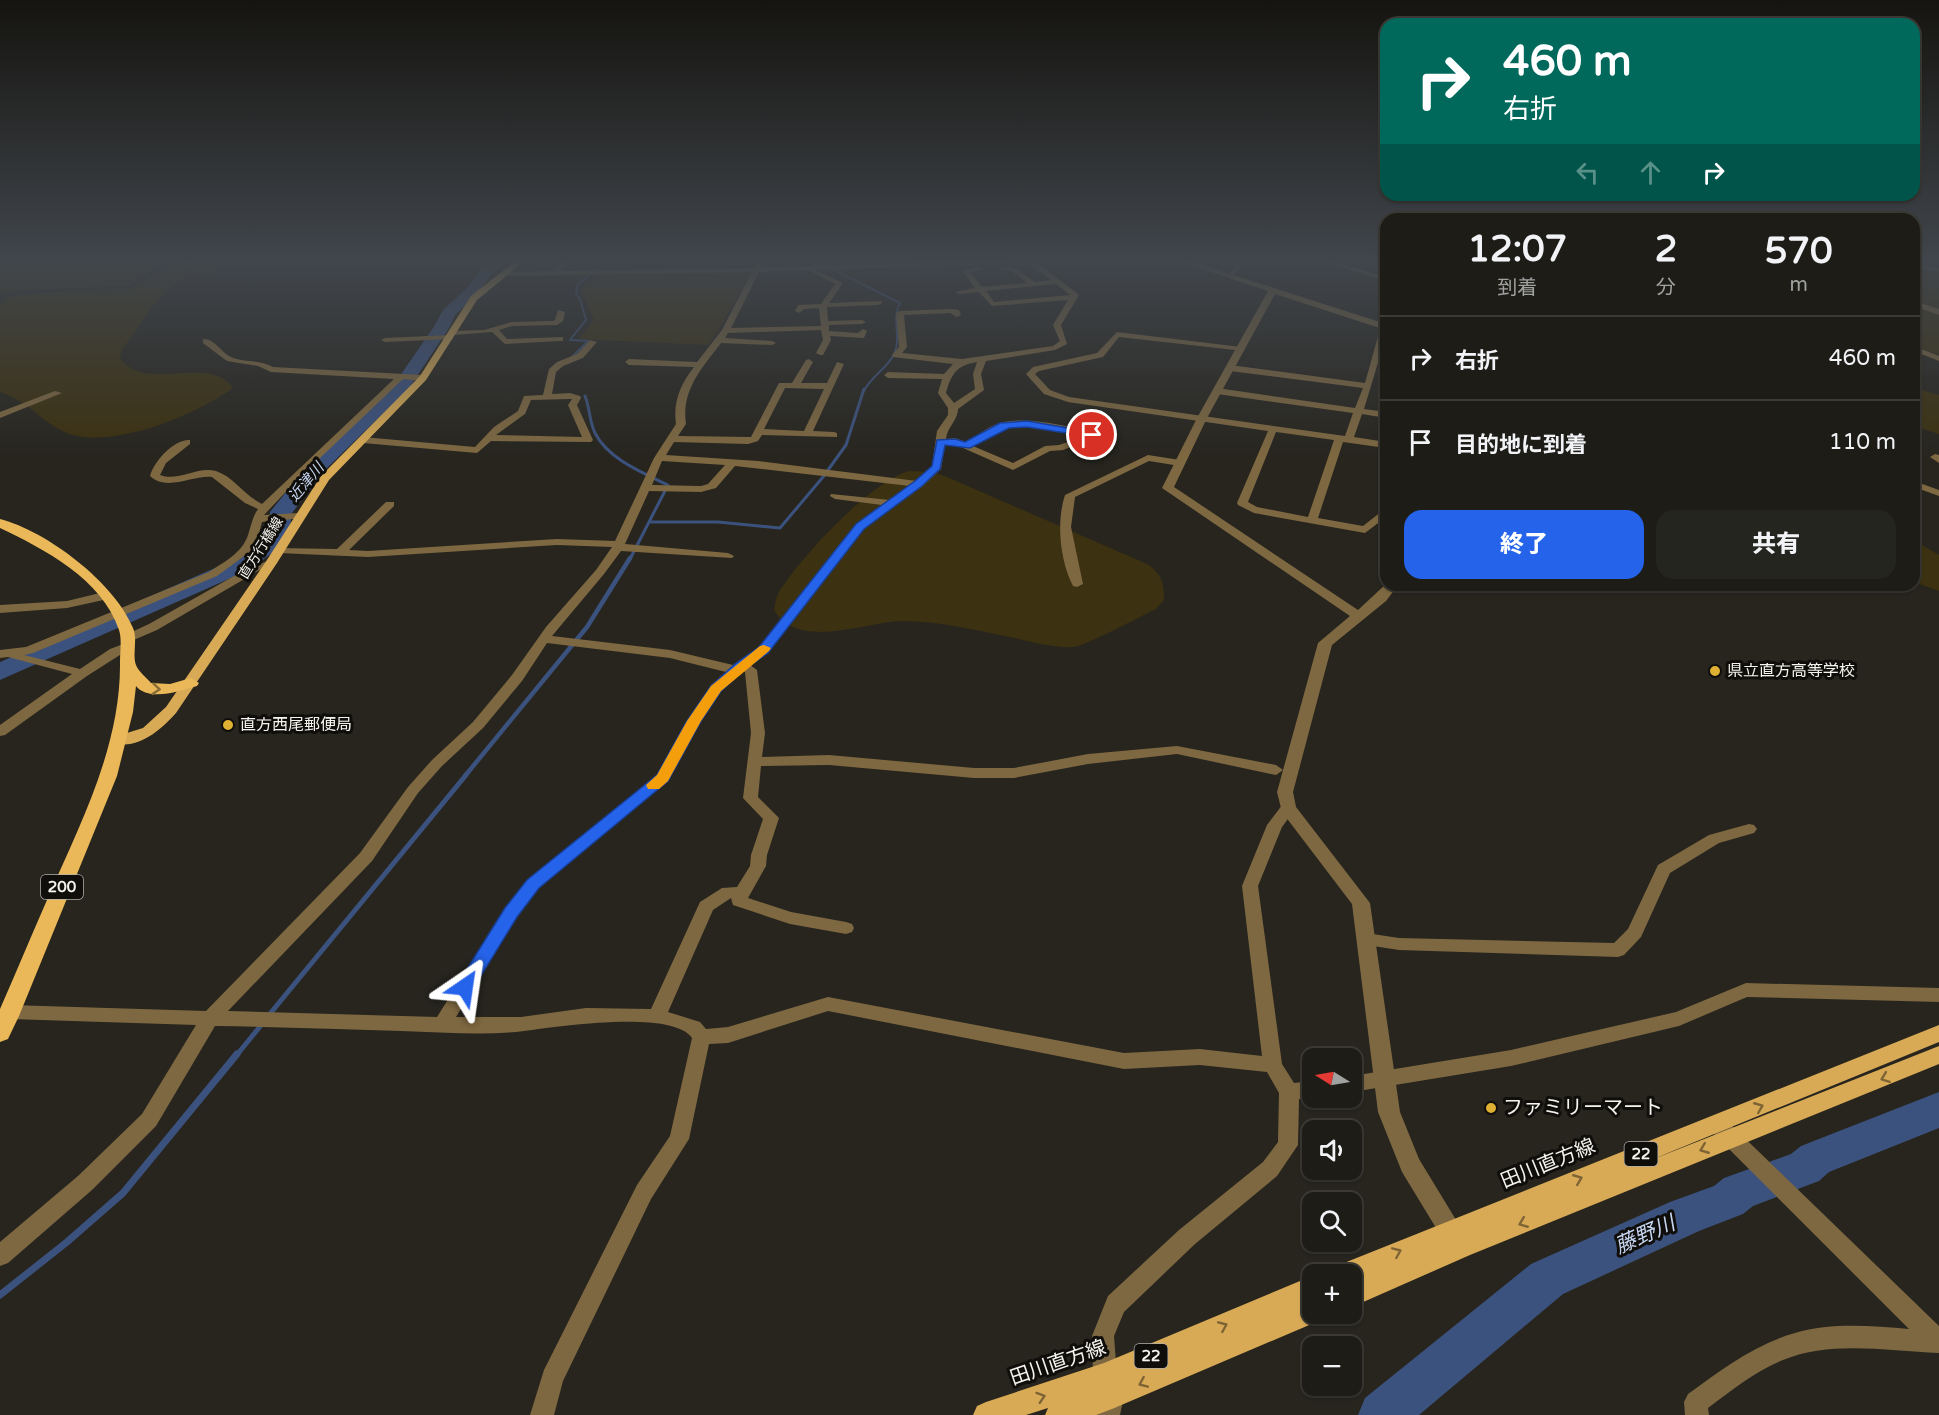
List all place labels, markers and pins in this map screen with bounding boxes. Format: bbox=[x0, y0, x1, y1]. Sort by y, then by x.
pin bbox=[1066, 409, 1117, 460]
place label: 県立直方高等学校 bbox=[1727, 661, 1855, 681]
marker: 県立直方高等学校 bbox=[1708, 664, 1722, 678]
place label: 直方西尾郵便局 bbox=[240, 715, 352, 735]
marker: 直方西尾郵便局 bbox=[221, 718, 235, 732]
place label: ファミリーマート bbox=[1503, 1096, 1663, 1120]
marker: ファミリーマート bbox=[1484, 1101, 1498, 1115]

